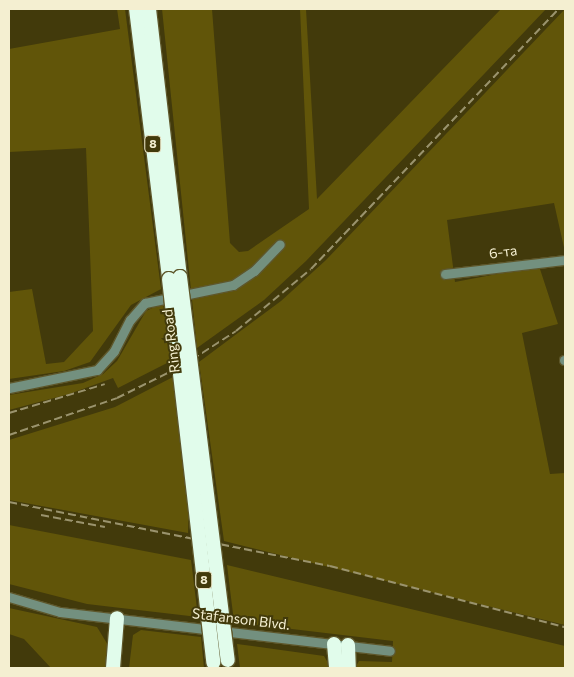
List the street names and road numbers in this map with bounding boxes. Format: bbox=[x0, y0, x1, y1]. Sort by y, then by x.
road number: 8 bbox=[144, 134, 162, 154]
street label: 6-та bbox=[488, 242, 518, 262]
street label: Ring Road bbox=[159, 308, 183, 374]
road number: 8 bbox=[195, 570, 213, 590]
street label: Stafanson Blvd. bbox=[191, 605, 291, 633]

